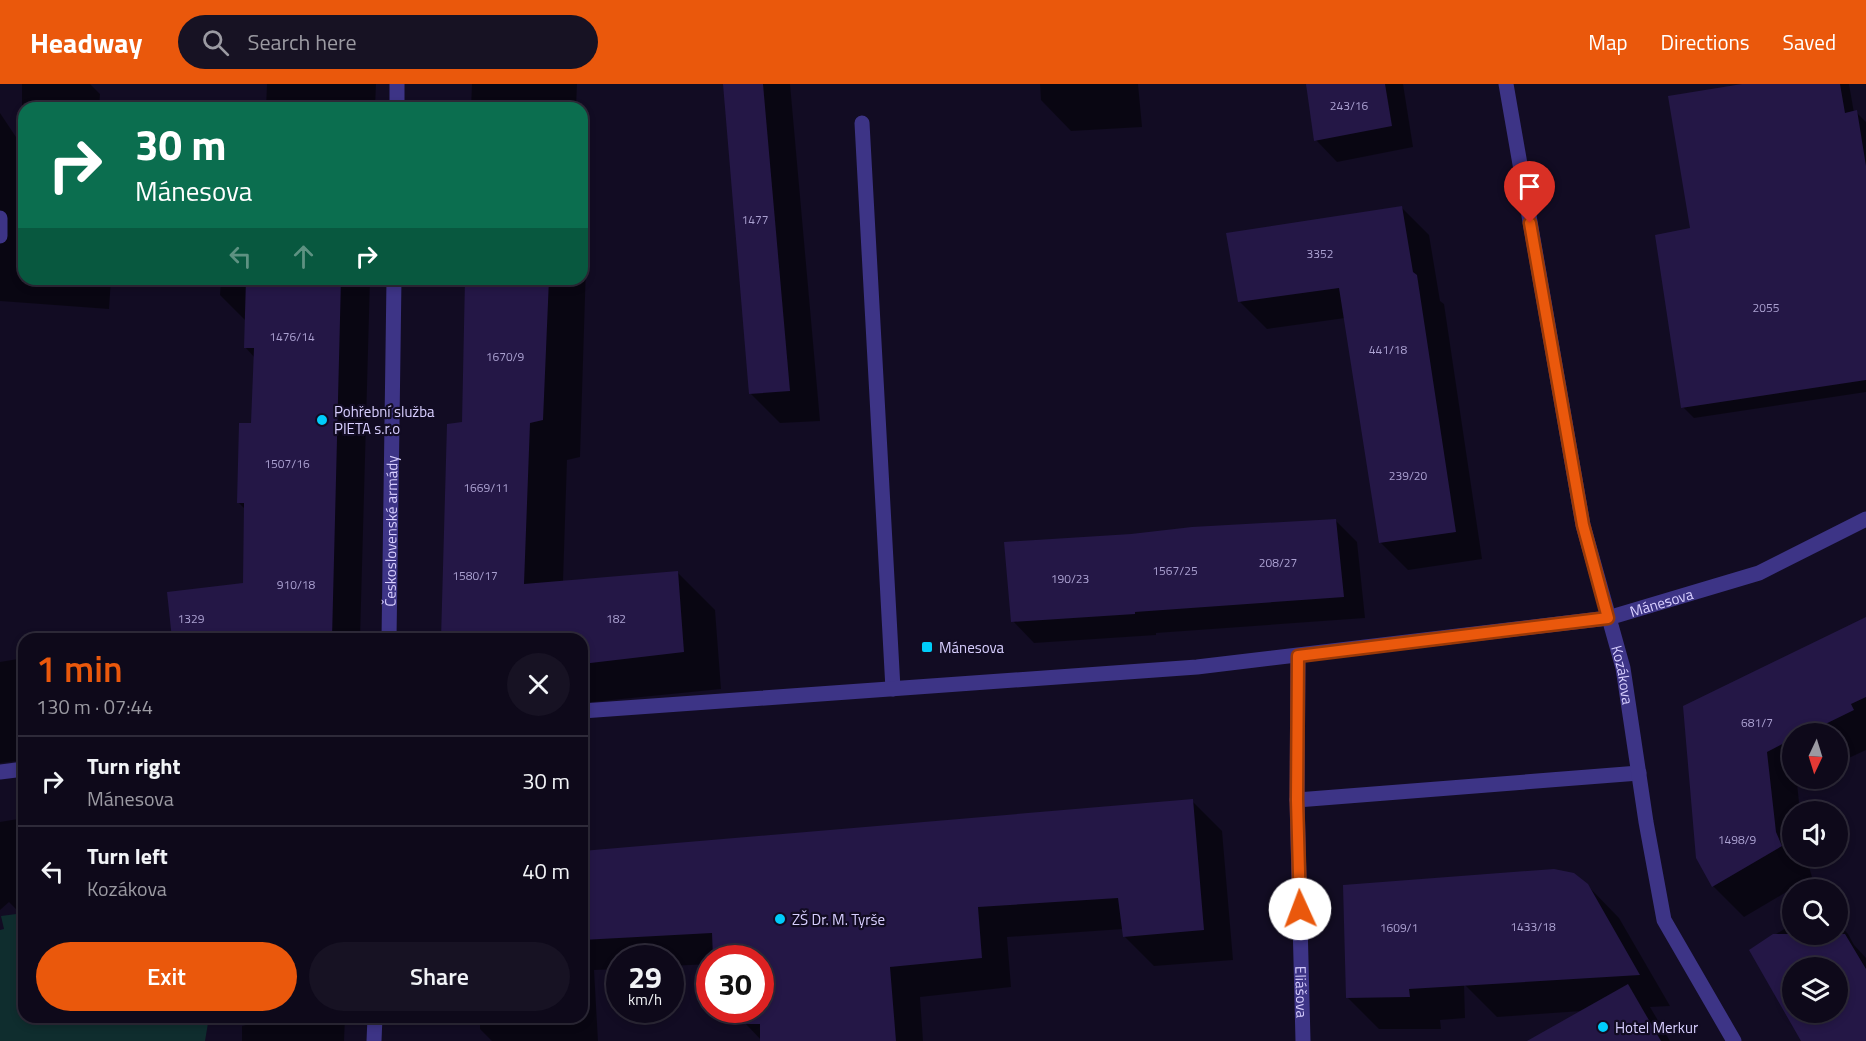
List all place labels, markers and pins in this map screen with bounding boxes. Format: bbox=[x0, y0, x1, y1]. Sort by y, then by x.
pin bbox=[1504, 161, 1555, 223]
place label: Pohřební služba PIETA s.r.o bbox=[334, 400, 435, 440]
marker: Pohřební služba PIETA s.r.o bbox=[315, 413, 329, 427]
place label: Mánesova bbox=[939, 636, 1005, 659]
marker: Mánesova bbox=[920, 640, 934, 654]
place label: ZŠ Dr. M. Tyrše bbox=[792, 908, 885, 931]
marker: ZŠ Dr. M. Tyrše bbox=[773, 912, 787, 926]
place label: Hotel Merkur bbox=[1615, 1016, 1698, 1039]
marker: Hotel Merkur bbox=[1596, 1020, 1610, 1034]

